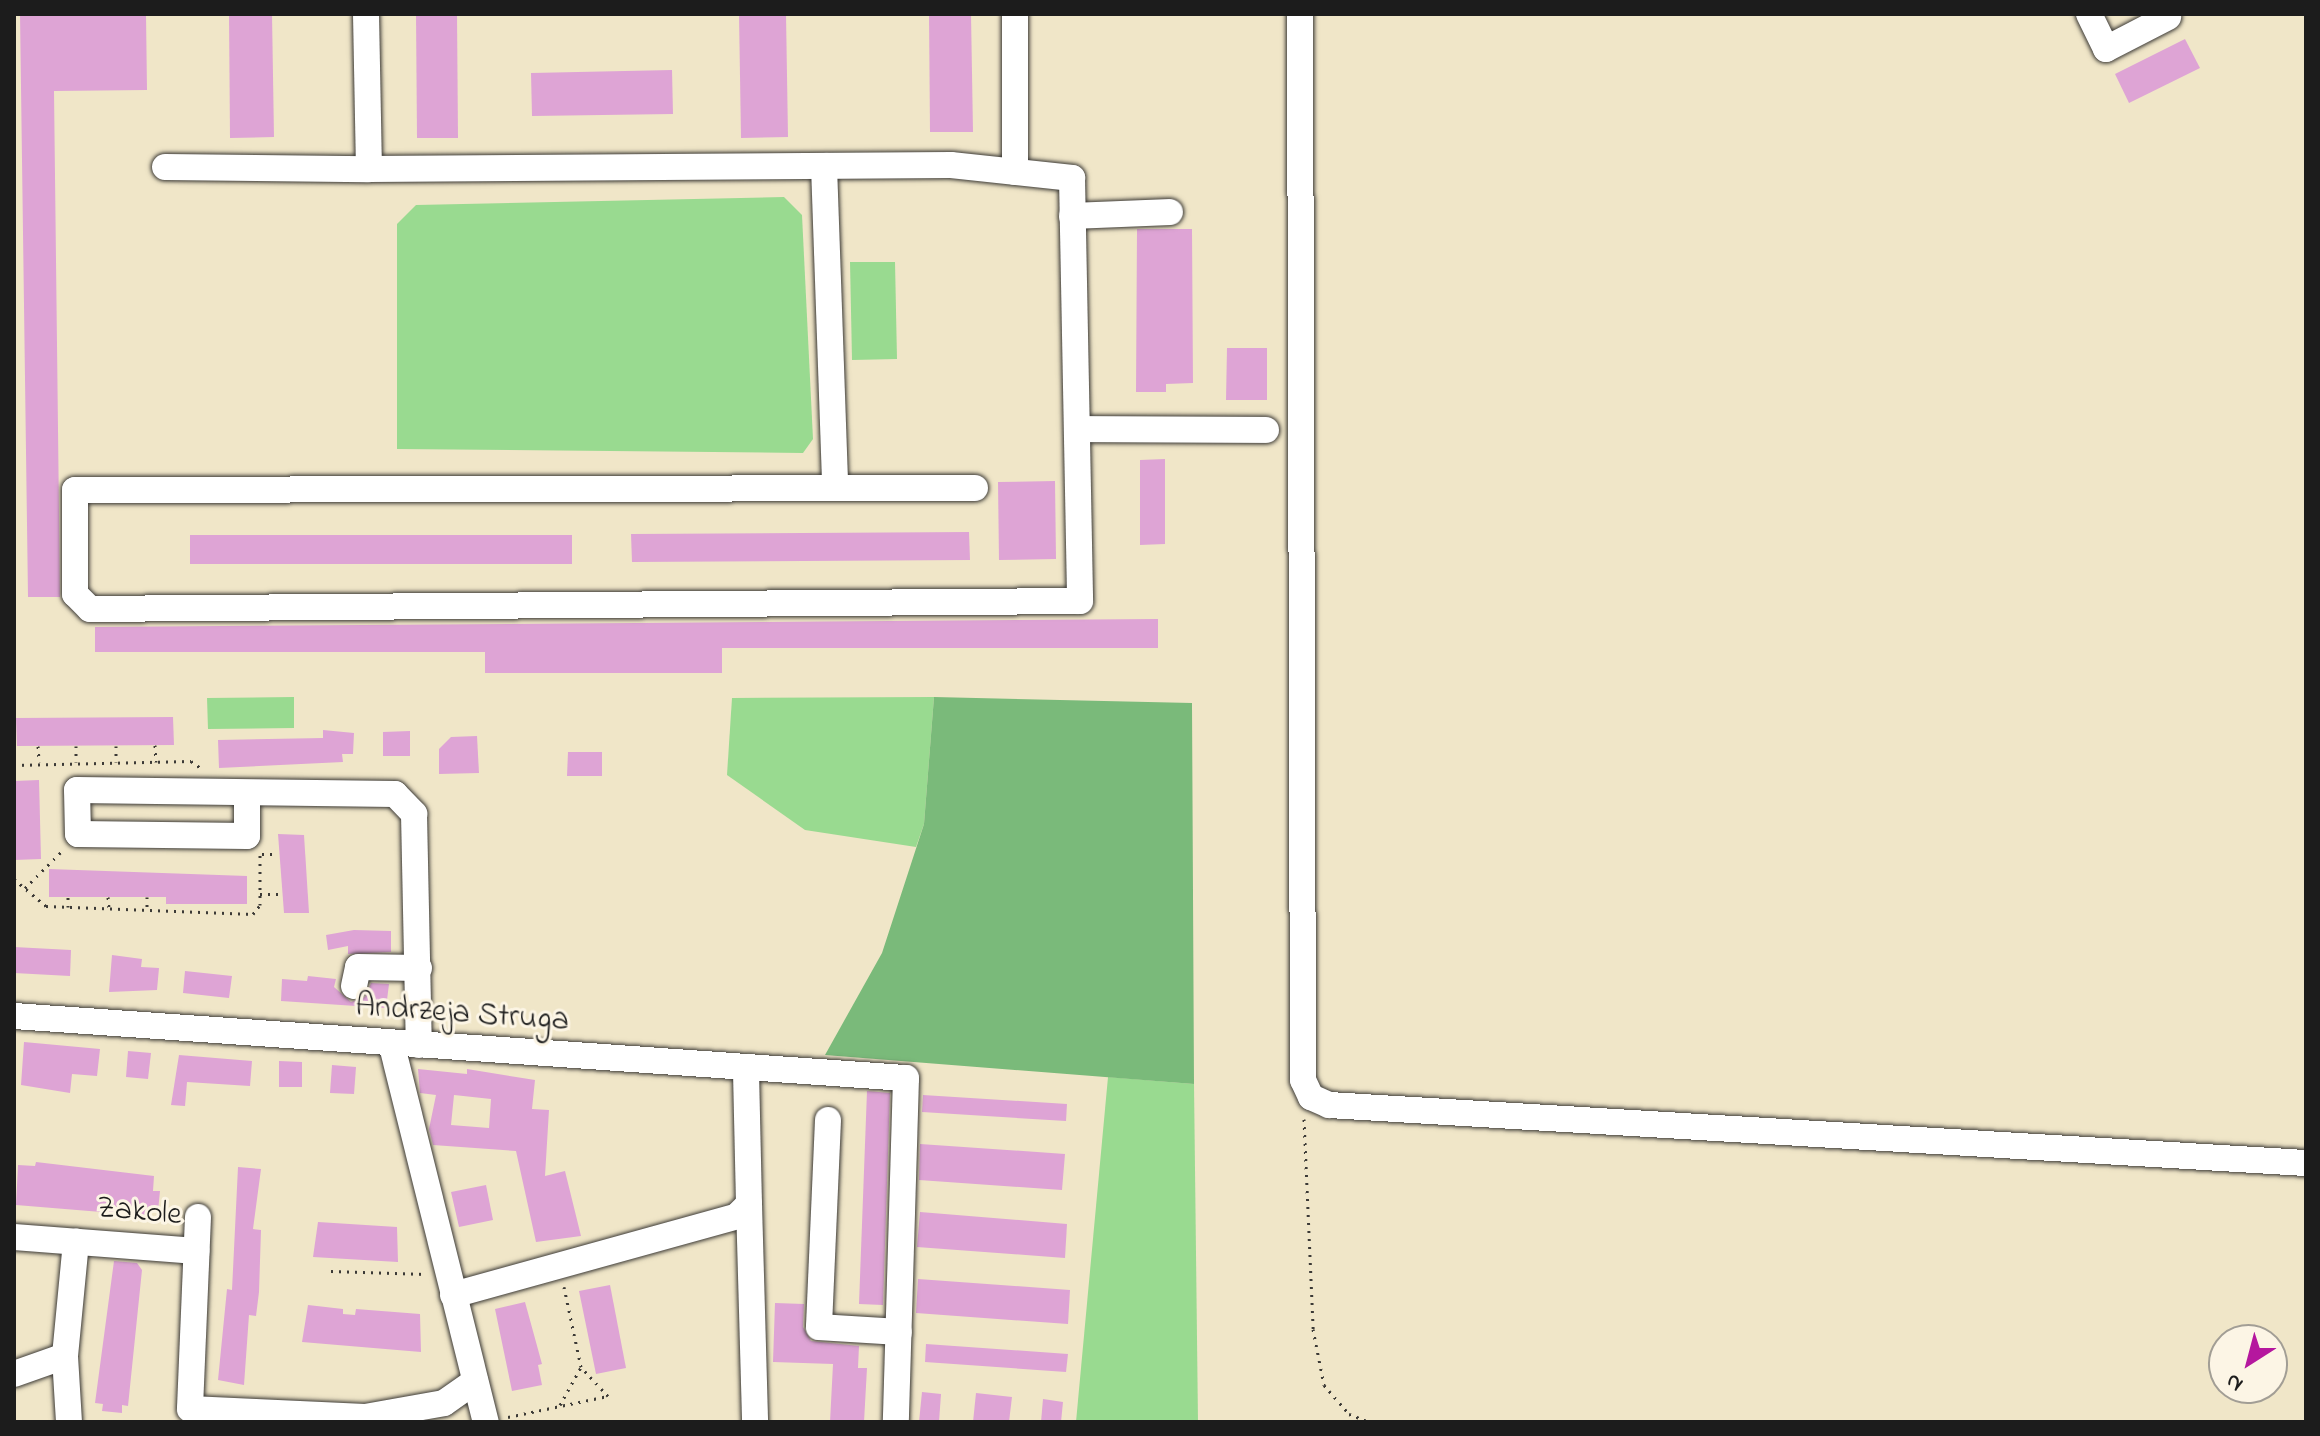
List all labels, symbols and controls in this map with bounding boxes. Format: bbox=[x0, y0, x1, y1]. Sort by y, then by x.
street label: Andrzeja Struga bbox=[354, 988, 570, 1042]
street label: Zakole bbox=[95, 1190, 183, 1236]
north arrow bbox=[2208, 1324, 2288, 1404]
text: N bbox=[2220, 1364, 2250, 1399]

